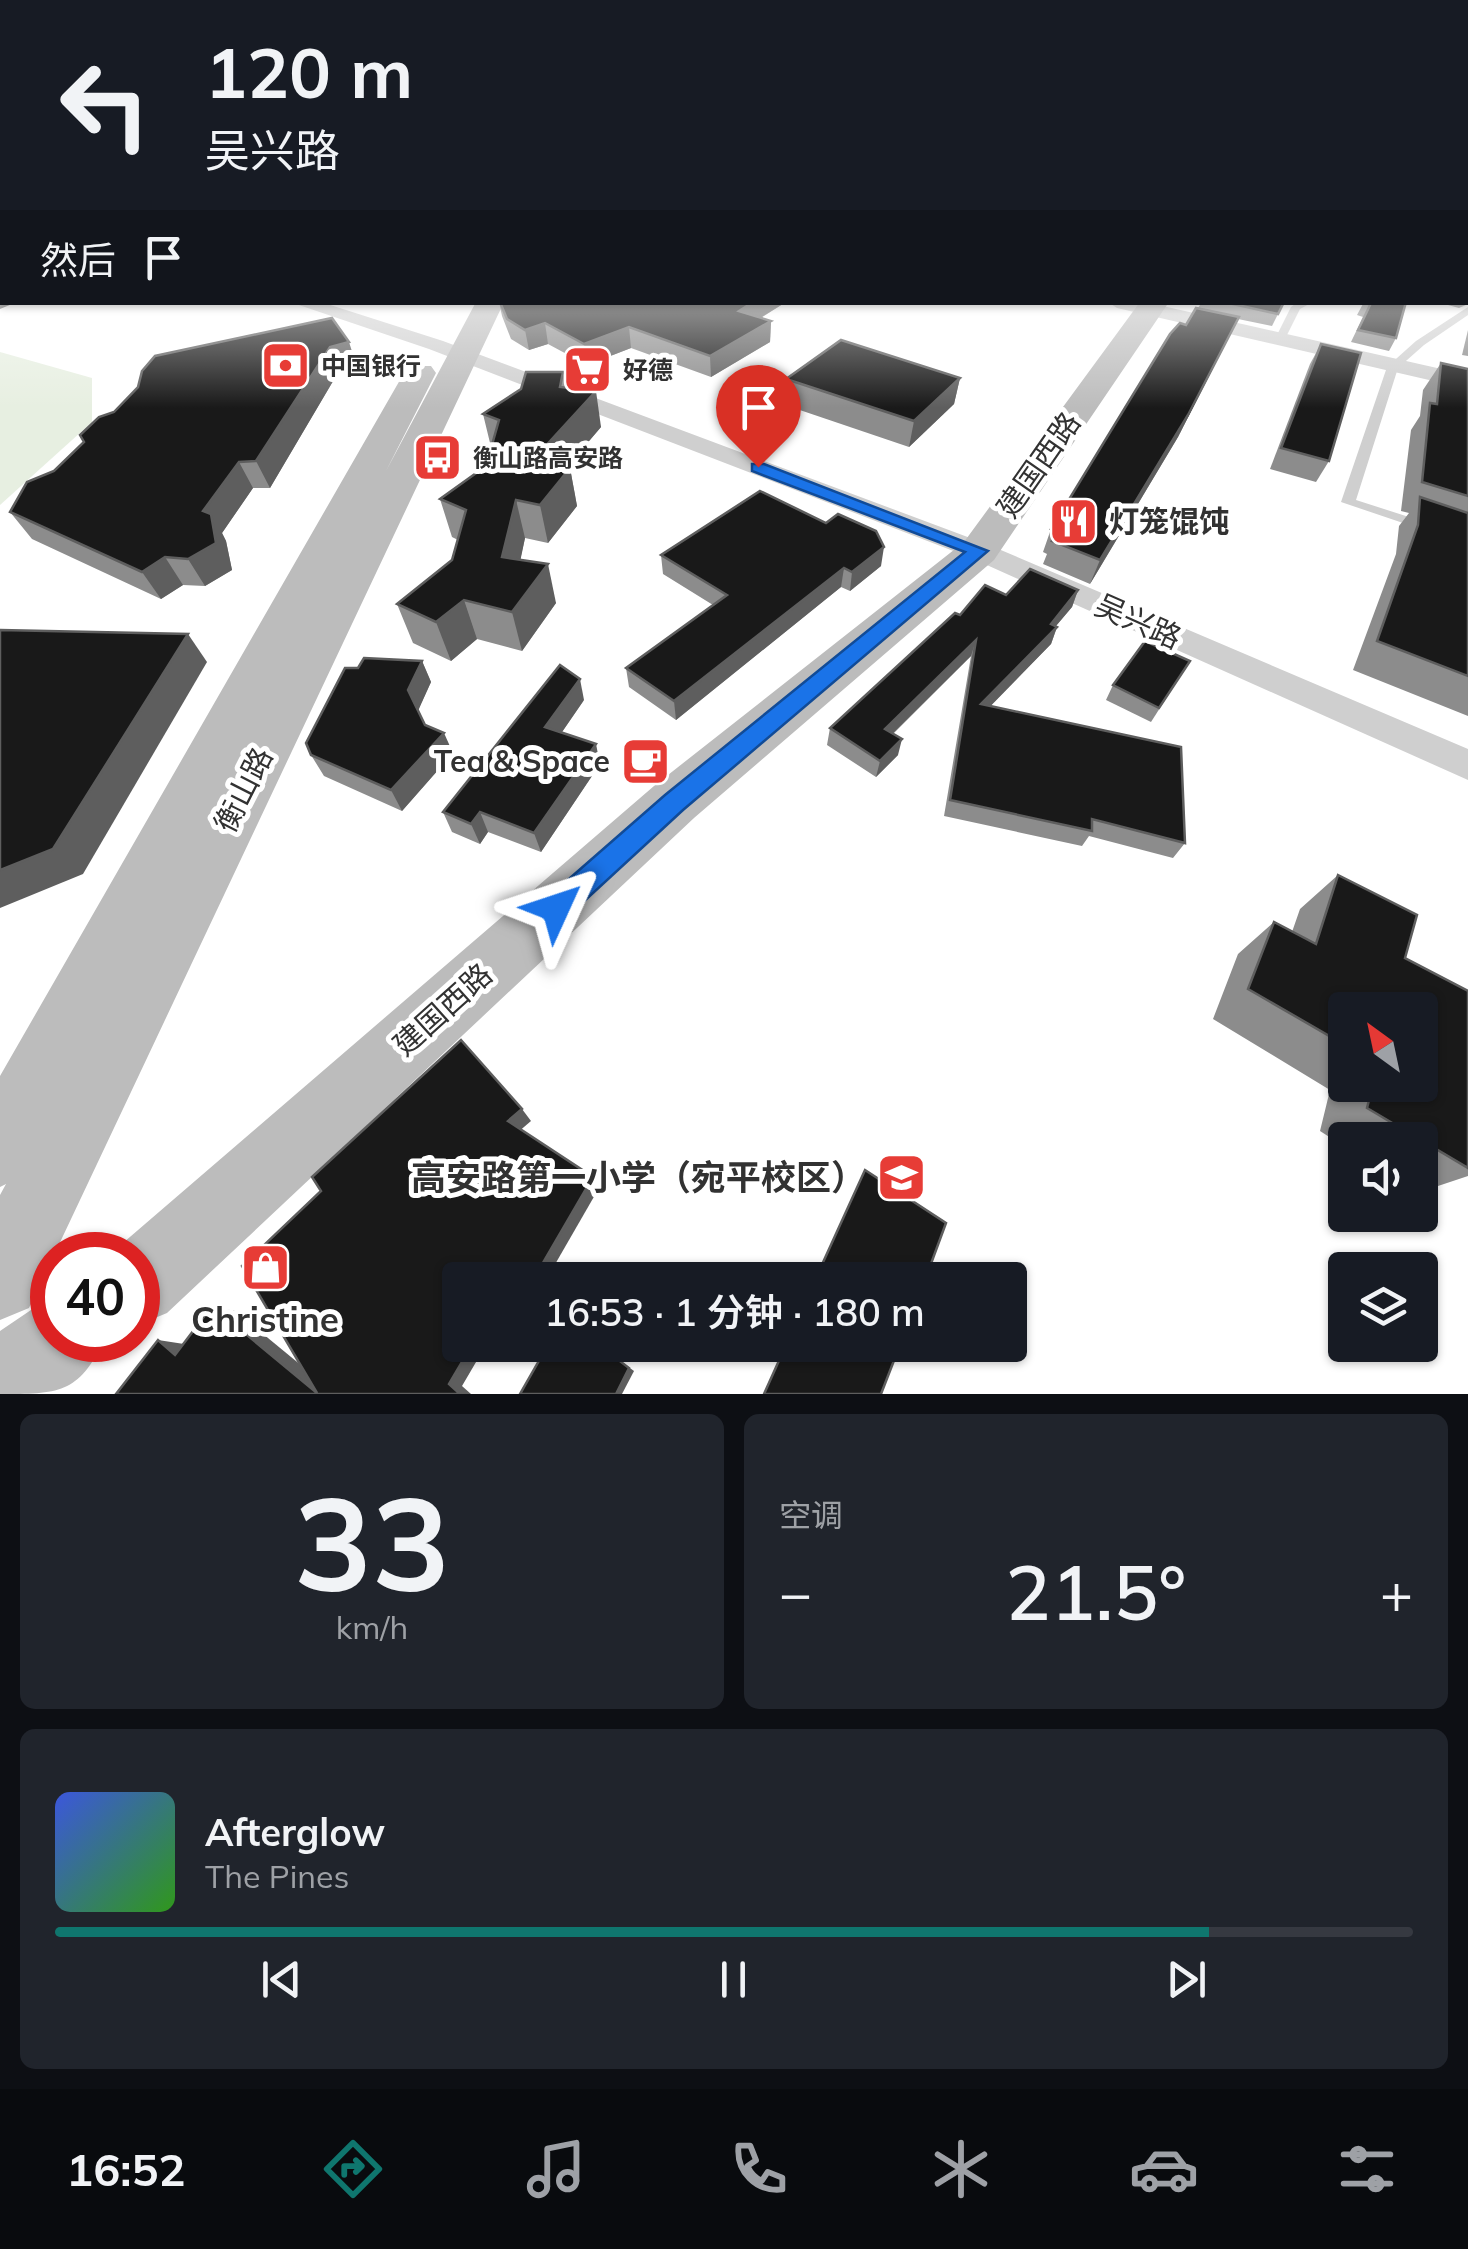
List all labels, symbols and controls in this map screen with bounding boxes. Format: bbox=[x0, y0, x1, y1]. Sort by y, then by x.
text: 120 m bbox=[205, 28, 413, 116]
icon: left bbox=[40, 40, 170, 170]
text: 吴兴路 bbox=[205, 122, 340, 178]
icon: arrive bbox=[136, 230, 191, 285]
text: 然后 bbox=[40, 236, 116, 284]
bank icon: 中国银行 bbox=[260, 340, 312, 392]
supermarket icon: 好德 bbox=[562, 344, 614, 396]
place label: 中国银行 bbox=[321, 350, 421, 381]
place label: 好德 bbox=[623, 354, 673, 385]
pin bbox=[716, 365, 801, 468]
icon: arrive bbox=[731, 380, 786, 435]
street label: 建国西路 bbox=[988, 404, 1088, 524]
bus stop icon: 衡山路高安路 bbox=[412, 432, 464, 484]
place label: 衡山路高安路 bbox=[473, 442, 623, 473]
restaurant icon: 灯笼馄饨 bbox=[1048, 496, 1100, 548]
place label: 灯笼馄饨 bbox=[1109, 502, 1229, 540]
street label: 吴兴路 bbox=[1090, 585, 1187, 657]
cafe icon: Tea & Space bbox=[619, 736, 671, 788]
street label: 衡山路 bbox=[206, 741, 280, 838]
place label: Tea & Space bbox=[434, 742, 610, 780]
position arrow bbox=[504, 856, 608, 960]
street label: 建国西路 bbox=[385, 955, 500, 1064]
north arrow bbox=[1328, 992, 1438, 1102]
map controls bbox=[1328, 992, 1438, 1362]
button: sound bbox=[1328, 1122, 1438, 1232]
school or university icon: 高安路第一小学（宛平校区） bbox=[875, 1152, 927, 1204]
place label: 高安路第一小学（宛平校区） bbox=[411, 1155, 866, 1199]
speed limit sign: 40 bbox=[30, 1232, 160, 1362]
shop icon: Christine bbox=[239, 1242, 291, 1294]
button: layers bbox=[1328, 1252, 1438, 1362]
text: 16:53 · 1 分钟 · 180 m bbox=[544, 1288, 925, 1336]
place label: Christine bbox=[191, 1297, 339, 1341]
text: 33 bbox=[294, 1460, 450, 1624]
text: 空调 bbox=[779, 1495, 843, 1535]
text: 21.5° bbox=[1006, 1545, 1186, 1639]
text: − bbox=[779, 1558, 812, 1627]
text: + bbox=[1380, 1558, 1413, 1627]
text: km/h bbox=[336, 1607, 408, 1647]
text: Afterglow bbox=[205, 1808, 385, 1856]
text: The Pines bbox=[205, 1856, 349, 1896]
icon: previous bbox=[254, 1952, 309, 2007]
icon: pause bbox=[706, 1952, 761, 2007]
icon: next bbox=[1159, 1952, 1214, 2007]
icon: directions bbox=[318, 2134, 388, 2204]
icon: music bbox=[521, 2134, 591, 2204]
icon: phone bbox=[724, 2134, 794, 2204]
icon: climate bbox=[926, 2134, 996, 2204]
icon: car bbox=[1129, 2134, 1199, 2204]
icon: filters bbox=[1332, 2134, 1402, 2204]
text: 16:52 bbox=[66, 2141, 186, 2197]

